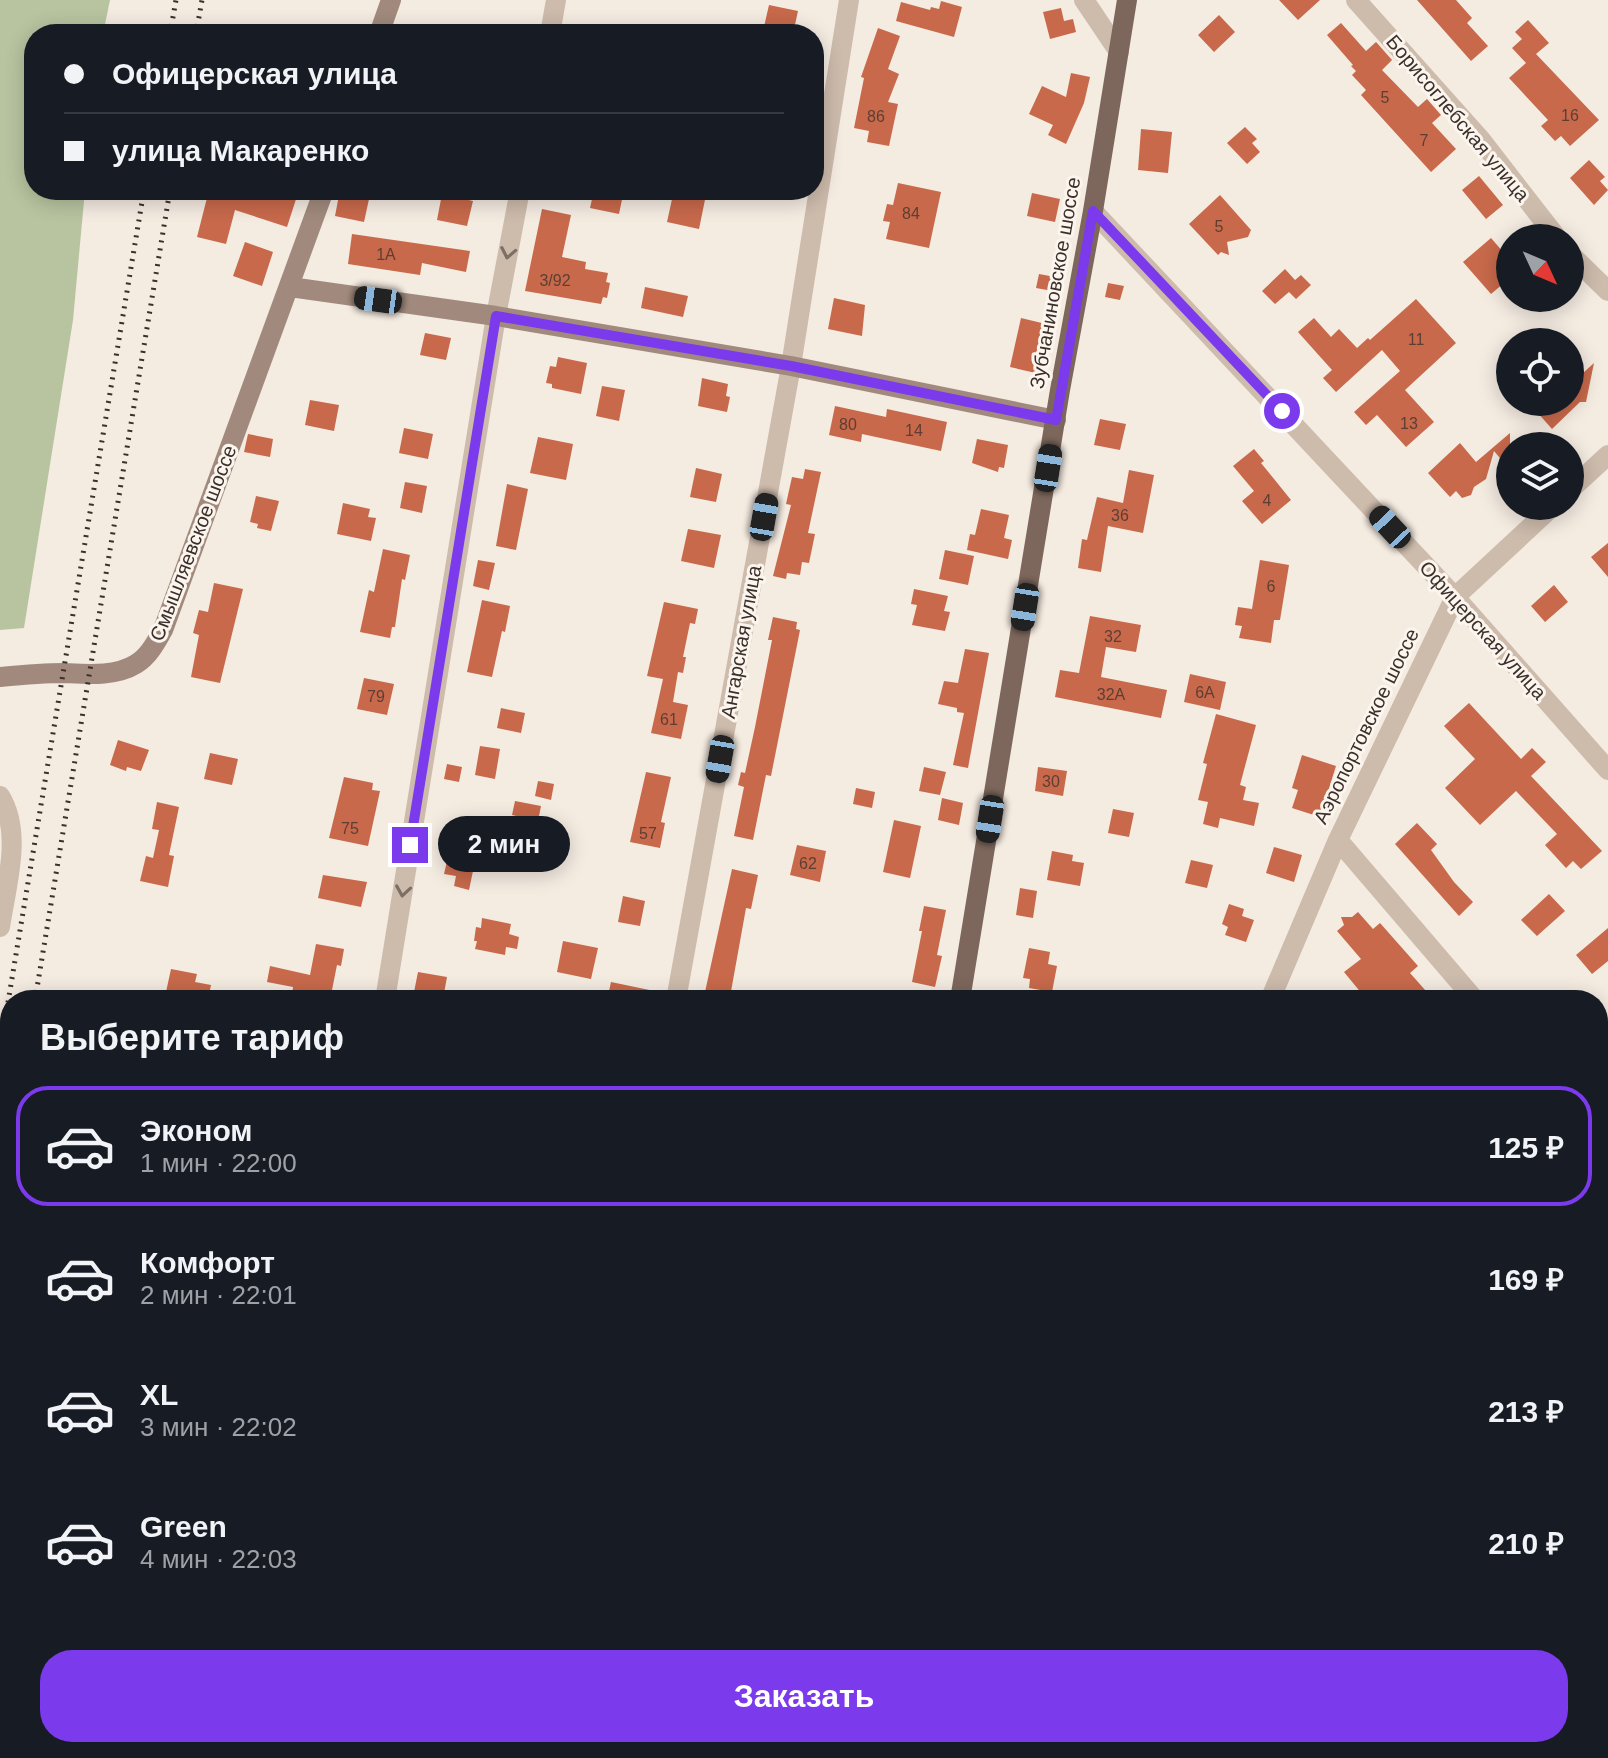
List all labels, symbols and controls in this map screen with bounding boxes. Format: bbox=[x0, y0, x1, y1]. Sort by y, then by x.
street label: Борисоглебская улица bbox=[1382, 30, 1535, 206]
text: Офицерская улица bbox=[112, 57, 397, 90]
house number: 5 bbox=[1381, 89, 1390, 106]
house number: 16 bbox=[1561, 107, 1579, 124]
house number: 86 bbox=[867, 108, 885, 125]
house number: 7 bbox=[1420, 132, 1429, 149]
text: улица Макаренко bbox=[112, 134, 369, 167]
street label: Зубчаниновское шоссе bbox=[1026, 175, 1084, 391]
house number: 84 bbox=[902, 205, 920, 222]
house number: 5 bbox=[1215, 218, 1224, 235]
north arrow bbox=[1496, 224, 1584, 312]
map controls bbox=[1496, 224, 1584, 520]
house number: 1А bbox=[376, 246, 396, 263]
one-way arrow bbox=[500, 246, 517, 259]
house number: 3/92 bbox=[539, 272, 571, 289]
car bbox=[353, 285, 403, 315]
button: locate bbox=[1496, 328, 1584, 416]
house number: 11 bbox=[1408, 331, 1424, 348]
route start bbox=[1264, 393, 1300, 429]
house number: 13 bbox=[1400, 415, 1418, 432]
house number: 80 bbox=[839, 416, 857, 433]
house number: 14 bbox=[905, 422, 923, 439]
button: layers bbox=[1496, 432, 1584, 520]
street label: Смышляевское шоссе bbox=[146, 442, 240, 644]
car bbox=[1032, 442, 1064, 494]
car bbox=[748, 491, 780, 543]
house number: 4 bbox=[1263, 492, 1272, 509]
car bbox=[1365, 501, 1415, 553]
house number: 36 bbox=[1111, 507, 1129, 524]
street label: Офицерская улица bbox=[1415, 556, 1551, 704]
street label: Ангарская улица bbox=[717, 563, 765, 720]
house number: 6 bbox=[1267, 578, 1276, 595]
car bbox=[1009, 581, 1041, 633]
street label: Аэропортовское шоссе bbox=[1309, 625, 1423, 827]
house number: 32 bbox=[1104, 628, 1122, 645]
house number: 6А bbox=[1195, 684, 1215, 701]
house number: 32А bbox=[1097, 686, 1126, 703]
house number: 79 bbox=[367, 688, 385, 705]
house number: 61 bbox=[660, 711, 678, 728]
car bbox=[704, 733, 736, 785]
house number: 30 bbox=[1042, 773, 1060, 790]
car bbox=[974, 793, 1006, 845]
callout: 2 мин bbox=[438, 817, 570, 873]
house number: 75 bbox=[341, 820, 359, 837]
house number: 57 bbox=[639, 825, 657, 842]
route end bbox=[392, 827, 428, 863]
text: 2 мин bbox=[468, 829, 540, 859]
house number: 62 bbox=[799, 855, 817, 872]
one-way arrow bbox=[395, 884, 412, 898]
text: Выберите тариф bbox=[40, 1017, 344, 1058]
icon: car bbox=[44, 1110, 116, 1182]
text: Эконом bbox=[140, 1114, 253, 1147]
text: 125 ₽ bbox=[1488, 1131, 1564, 1164]
text: 1 мин · 22:00 bbox=[140, 1148, 297, 1178]
icon: car bbox=[44, 1242, 116, 1314]
text: Комфорт bbox=[140, 1246, 275, 1279]
text: 169 ₽ bbox=[1488, 1263, 1564, 1296]
text: 2 мин · 22:01 bbox=[140, 1280, 297, 1310]
icon: car bbox=[44, 1374, 116, 1446]
text: XL bbox=[140, 1378, 178, 1411]
text: 213 ₽ bbox=[1488, 1395, 1564, 1428]
text: 3 мин · 22:02 bbox=[140, 1412, 297, 1442]
icon: car bbox=[44, 1506, 116, 1578]
text: Green bbox=[140, 1510, 227, 1543]
text: 210 ₽ bbox=[1488, 1527, 1564, 1560]
text: 4 мин · 22:03 bbox=[140, 1544, 297, 1574]
button: Заказать bbox=[40, 1650, 1568, 1742]

